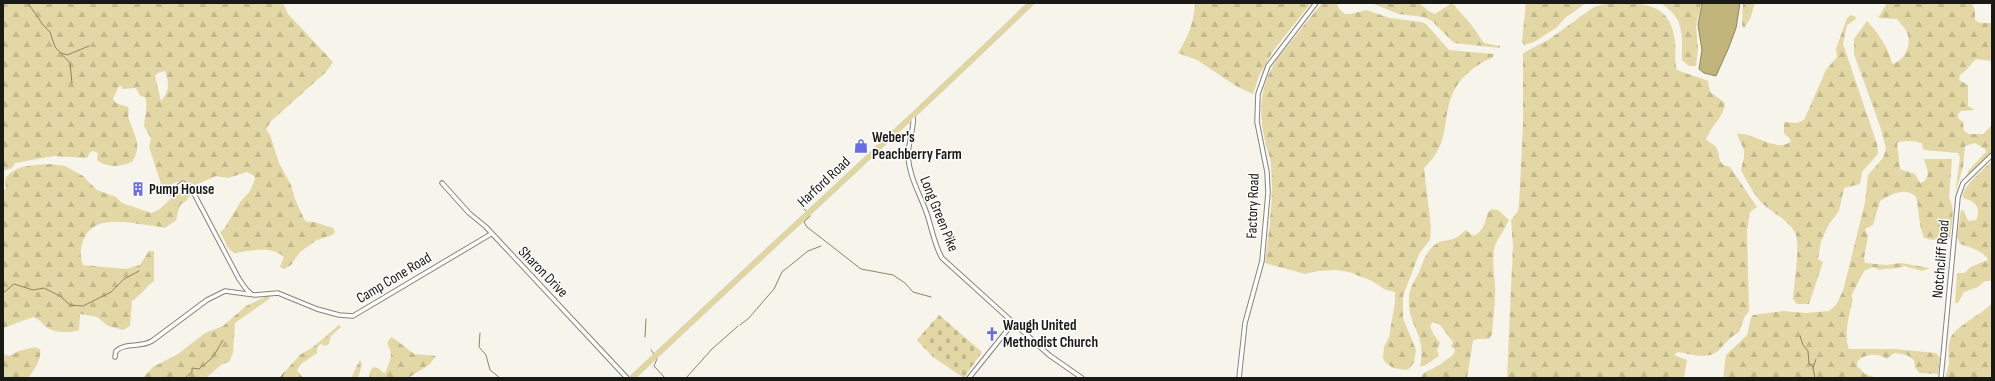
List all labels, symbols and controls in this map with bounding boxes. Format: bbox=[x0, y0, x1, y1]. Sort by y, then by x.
place label: Weber's Peachberry Farm bbox=[872, 128, 962, 164]
shop icon: Weber's Peachberry Farm bbox=[853, 138, 869, 154]
street label: Harford Road bbox=[793, 153, 855, 211]
street label: Factory Road bbox=[1242, 173, 1264, 239]
street label: Long Green Pike bbox=[915, 174, 963, 254]
place label: Pump House bbox=[149, 180, 214, 199]
building icon: Pump House bbox=[130, 181, 146, 197]
street label: Notchcliff Road bbox=[1928, 219, 1954, 299]
street label: Sharon Drive bbox=[514, 242, 572, 302]
street label: Camp Cone Road bbox=[353, 248, 435, 308]
place label: Waugh United Methodist Church bbox=[1003, 316, 1098, 352]
church icon: Waugh United Methodist Church bbox=[984, 326, 1000, 342]

